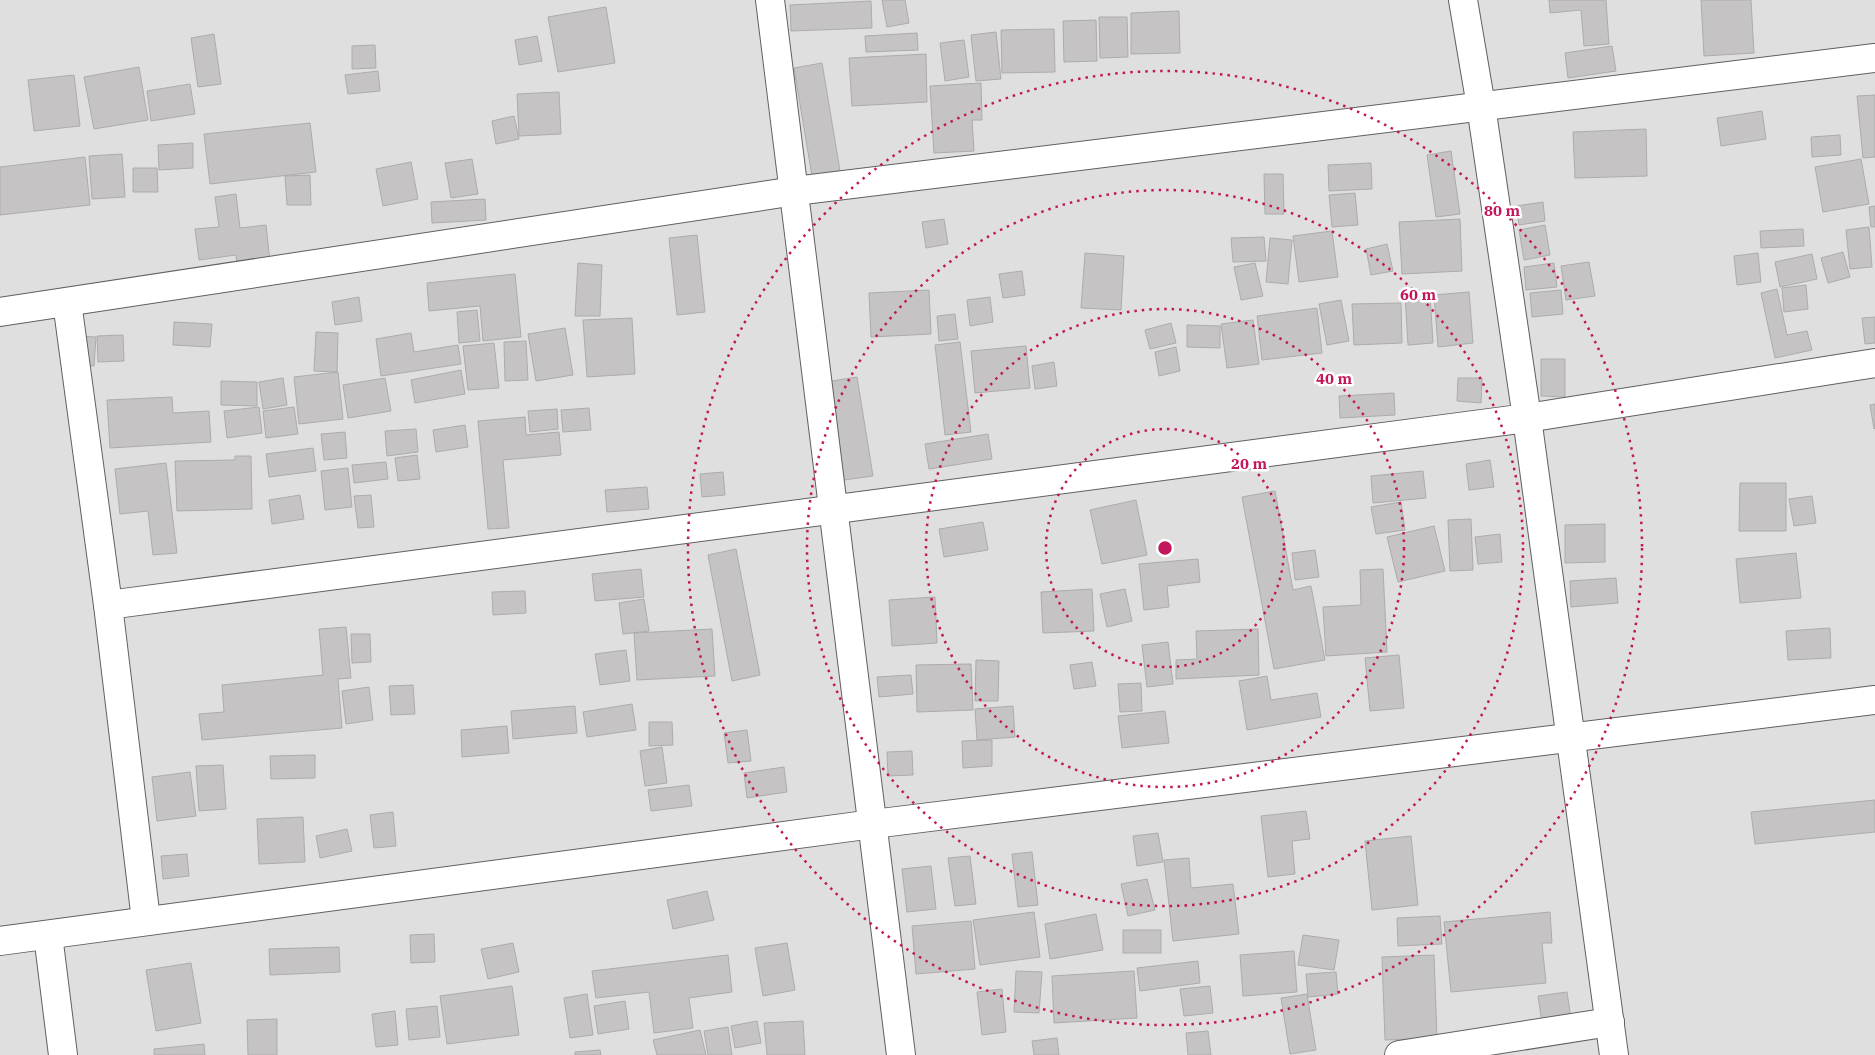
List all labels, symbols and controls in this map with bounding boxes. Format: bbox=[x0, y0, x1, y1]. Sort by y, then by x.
text: 80 m bbox=[1484, 201, 1520, 220]
text: 60 m bbox=[1400, 285, 1436, 304]
text: 40 m bbox=[1316, 369, 1352, 388]
text: 20 m bbox=[1231, 454, 1267, 473]
centre of rings bbox=[1156, 539, 1174, 557]

